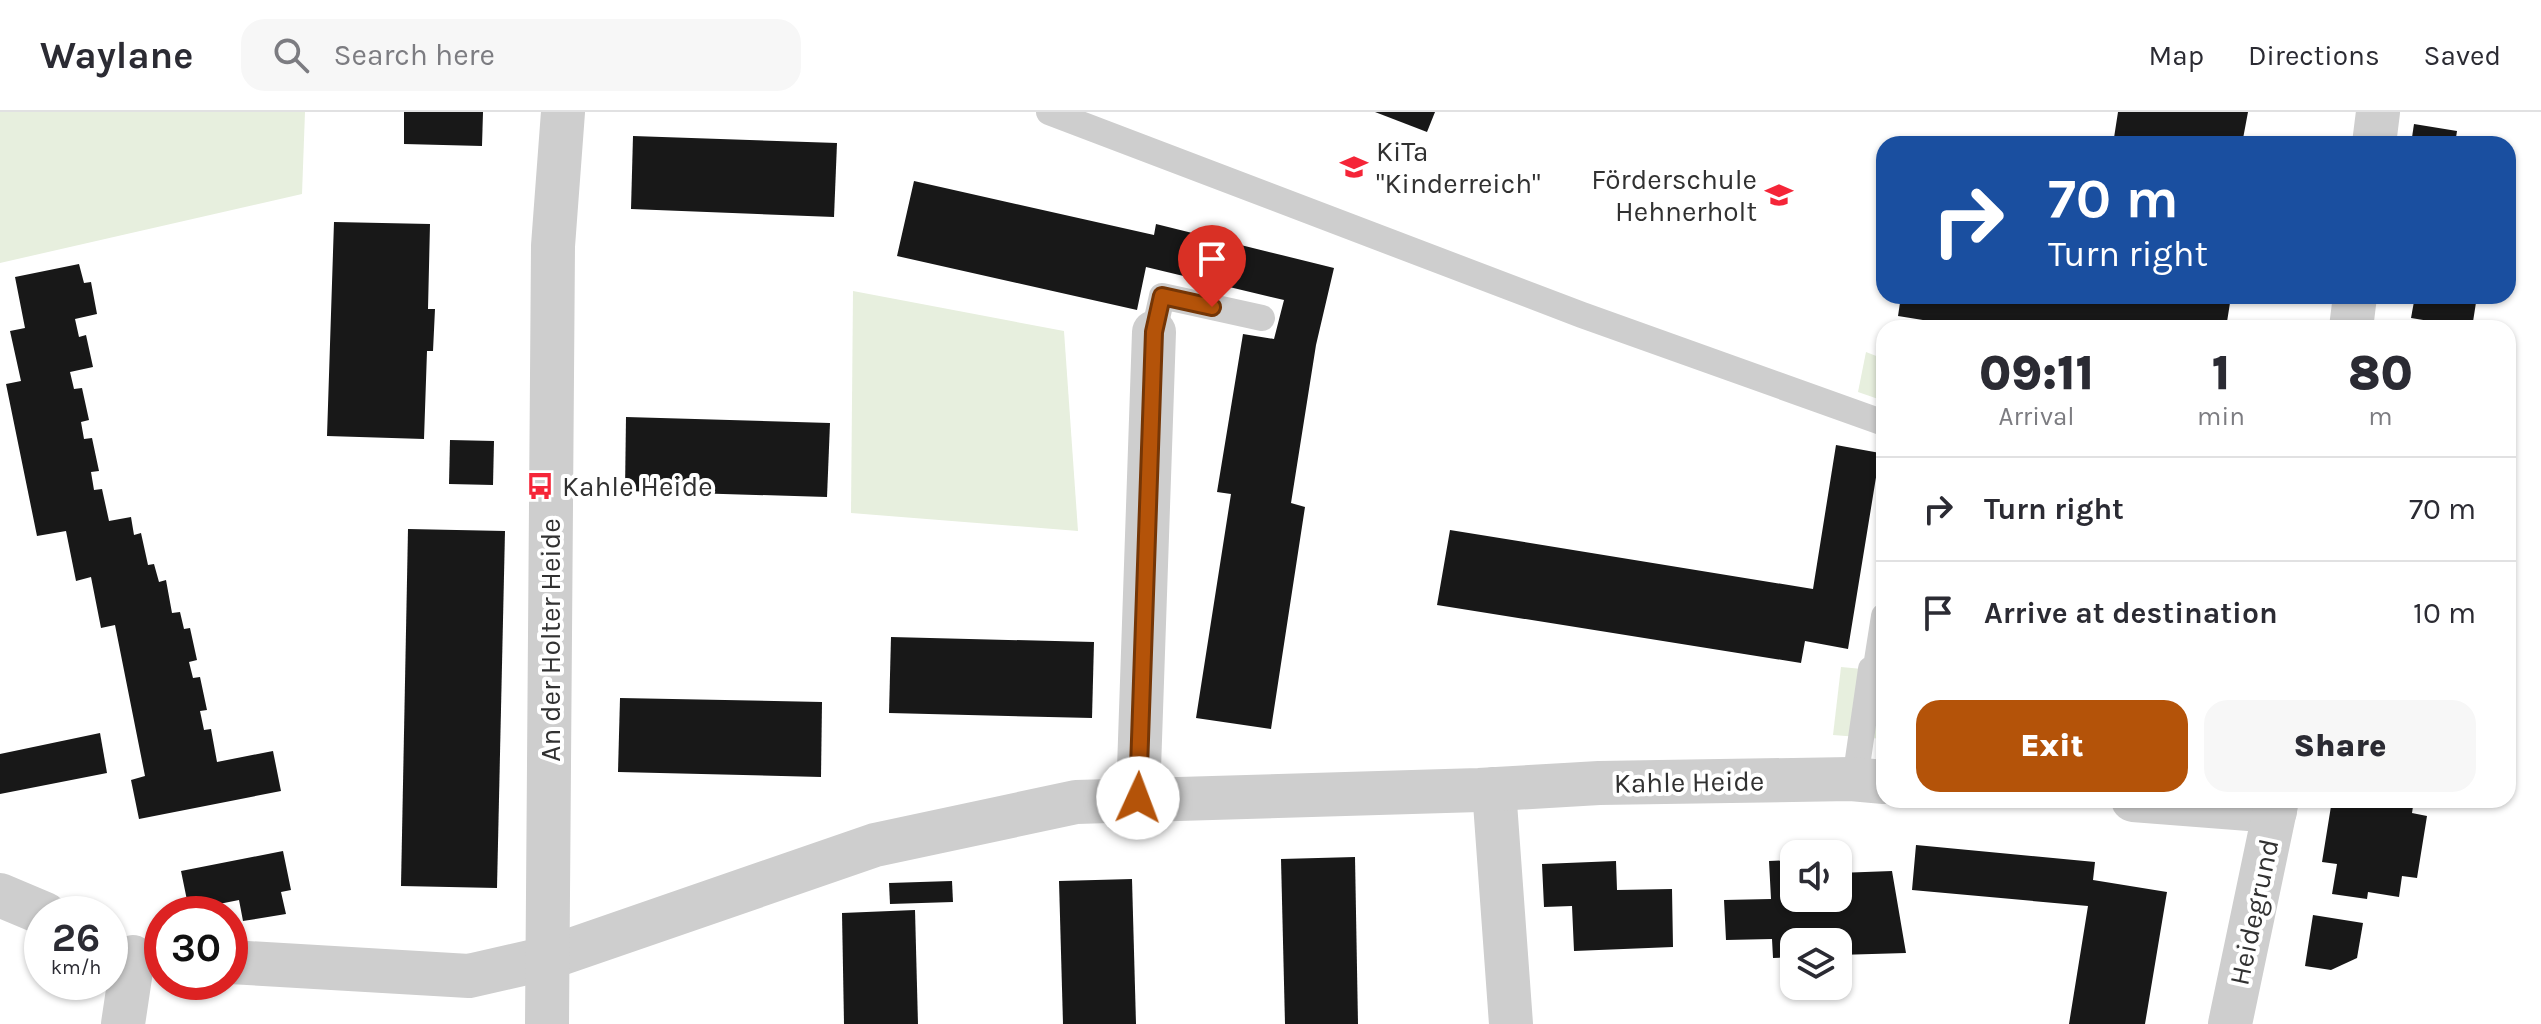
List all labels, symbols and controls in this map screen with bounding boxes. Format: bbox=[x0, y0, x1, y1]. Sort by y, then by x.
search box bbox=[241, 19, 801, 91]
text: Waylane bbox=[40, 33, 193, 78]
icon: search bbox=[269, 33, 313, 77]
text: Search here bbox=[333, 37, 495, 73]
text: Map bbox=[2149, 39, 2204, 72]
text: Directions bbox=[2248, 39, 2380, 72]
text: Saved bbox=[2424, 39, 2501, 72]
place label: KiTa "Kinderreich" bbox=[1376, 135, 1541, 200]
school or university icon: KiTa "Kinderreich" bbox=[1339, 152, 1369, 182]
place label: Förderschule Hehnerholt bbox=[1591, 163, 1757, 228]
text: 70 m bbox=[2048, 166, 2179, 231]
icon: right bbox=[1916, 168, 2020, 272]
school or university icon: Förderschule Hehnerholt bbox=[1764, 180, 1794, 210]
pin bbox=[1178, 225, 1246, 307]
text: Turn right bbox=[2048, 233, 2208, 275]
icon: arrive bbox=[1190, 237, 1234, 281]
text: 09:11 bbox=[1979, 345, 2094, 401]
text: 1 bbox=[2212, 345, 2230, 401]
text: 80 bbox=[2348, 345, 2413, 401]
text: Arrival bbox=[1998, 401, 2075, 432]
text: min bbox=[2197, 401, 2245, 432]
text: m bbox=[2368, 401, 2393, 432]
place label: Kahle Heide bbox=[562, 470, 713, 503]
bus stop icon: Kahle Heide bbox=[525, 471, 555, 501]
icon: right bbox=[1916, 487, 1960, 531]
text: Turn right bbox=[1984, 491, 2124, 527]
text: 70 m bbox=[2409, 491, 2476, 527]
street label: An der Holter Heide bbox=[534, 518, 567, 762]
icon: arrive bbox=[1916, 591, 1960, 635]
text: Arrive at destination bbox=[1984, 595, 2278, 631]
text: 10 m bbox=[2413, 595, 2476, 631]
button: Exit bbox=[1916, 700, 2188, 792]
button: Share bbox=[2204, 700, 2476, 792]
position arrow bbox=[1096, 756, 1180, 840]
street label: Kahle Heide bbox=[1613, 764, 1765, 800]
street label: Heidegrund bbox=[2222, 836, 2286, 988]
map controls bbox=[1780, 840, 1852, 1000]
button: sound bbox=[1780, 840, 1852, 912]
speed limit sign: 30 bbox=[144, 896, 248, 1000]
text: 26 bbox=[52, 914, 100, 961]
button: layers bbox=[1780, 928, 1852, 1000]
text: km/h bbox=[51, 956, 101, 979]

